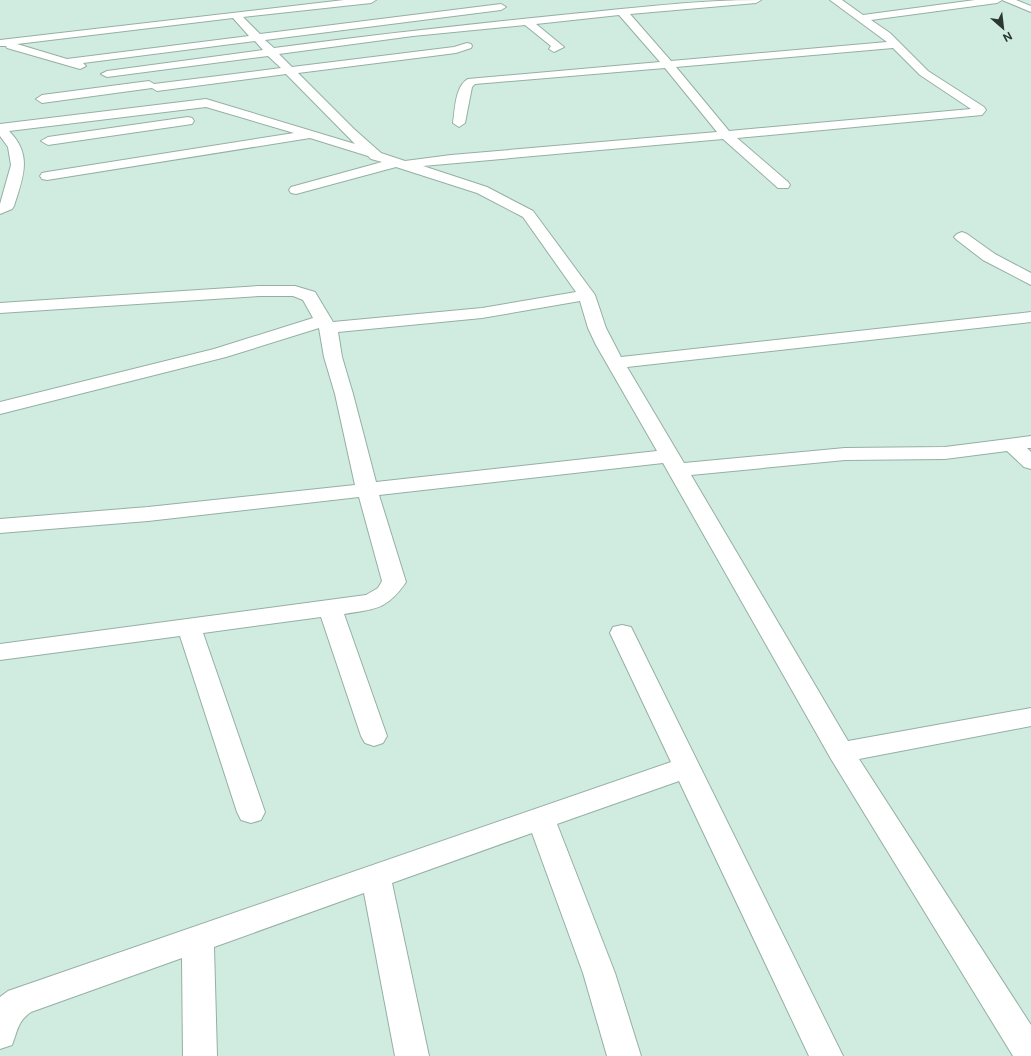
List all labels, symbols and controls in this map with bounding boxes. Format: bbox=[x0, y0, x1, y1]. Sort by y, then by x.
north arrow bbox=[983, 8, 1023, 48]
text: N bbox=[1001, 30, 1014, 44]

